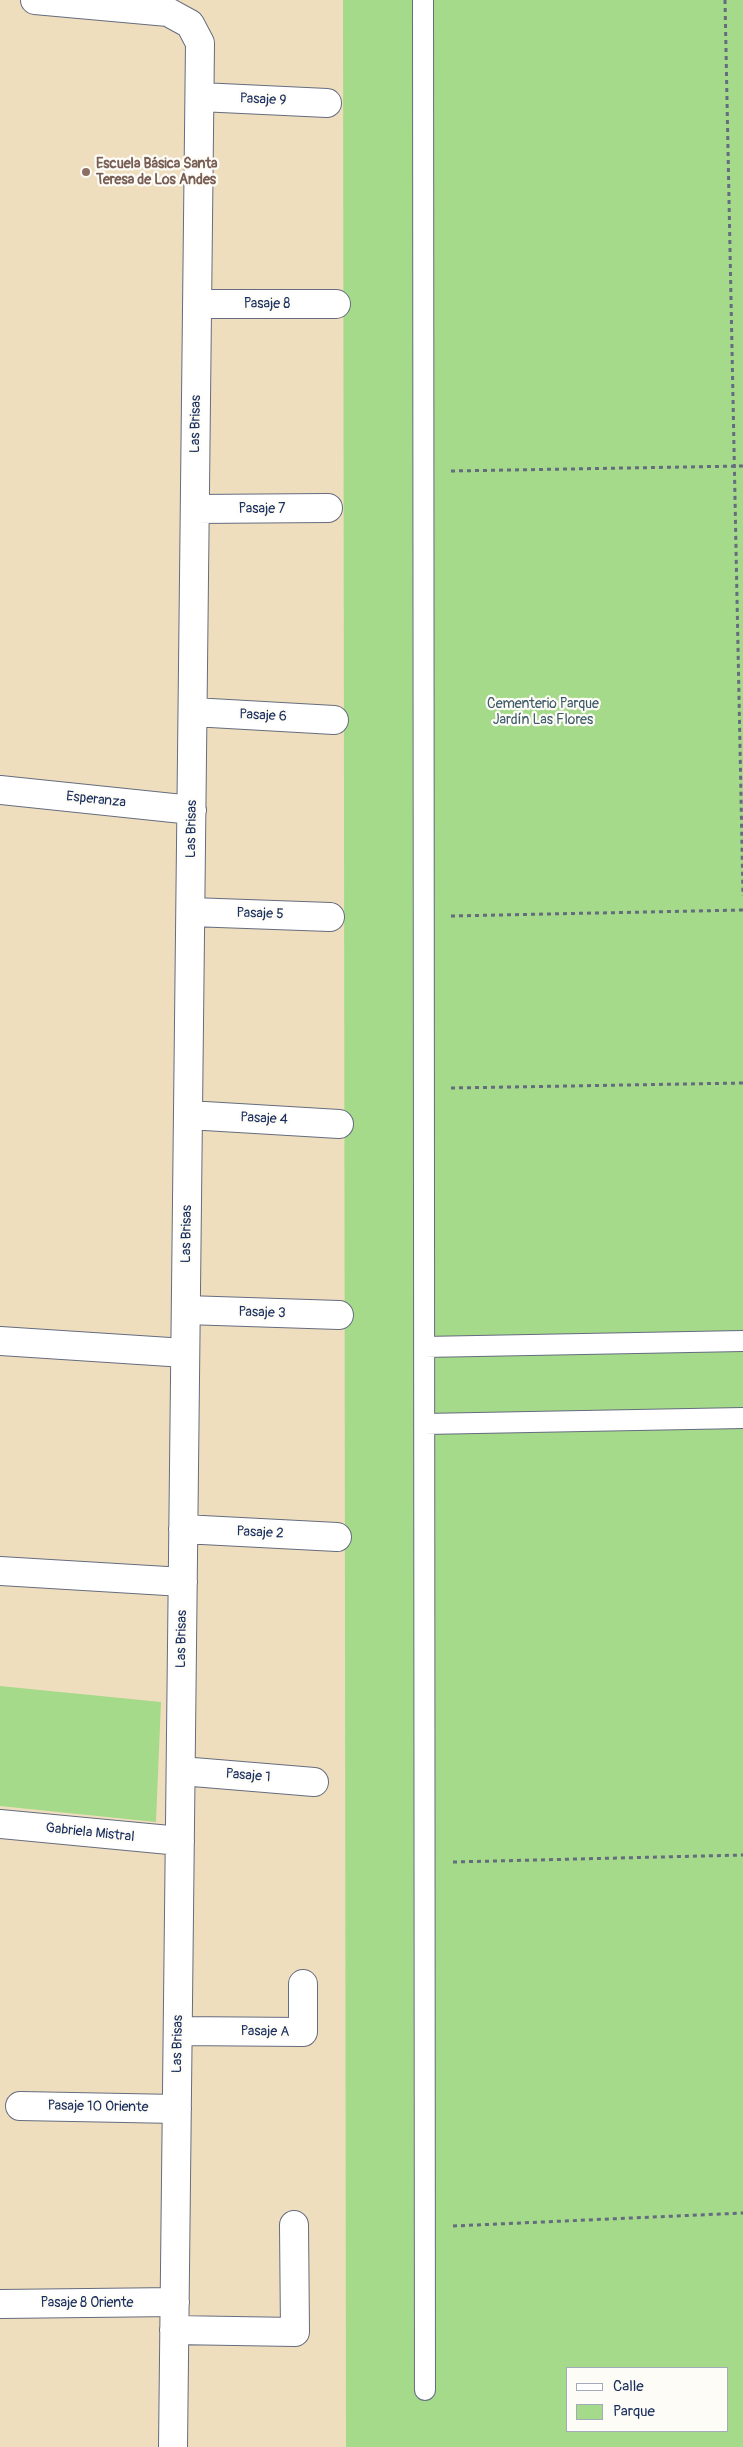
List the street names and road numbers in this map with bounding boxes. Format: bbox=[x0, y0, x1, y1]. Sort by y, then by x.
street label: Pasaje 9 bbox=[239, 90, 287, 110]
street label: Pasaje 8 bbox=[244, 296, 290, 312]
street label: Las Brisas bbox=[187, 395, 205, 453]
street label: Pasaje 7 bbox=[238, 501, 286, 517]
street label: Pasaje 6 bbox=[239, 706, 287, 726]
street label: Esperanza bbox=[65, 789, 127, 811]
street label: Las Brisas bbox=[183, 800, 201, 858]
street label: Pasaje 5 bbox=[236, 905, 284, 923]
street label: Pasaje 4 bbox=[240, 1109, 288, 1129]
street label: Las Brisas bbox=[178, 1205, 196, 1263]
street label: Pasaje 3 bbox=[238, 1304, 286, 1322]
street label: Pasaje 2 bbox=[236, 1523, 284, 1543]
street label: Las Brisas bbox=[173, 1610, 191, 1668]
street label: Pasaje 1 bbox=[225, 1766, 271, 1786]
street label: Gabriela Mistral bbox=[45, 1820, 135, 1846]
street label: Las Brisas bbox=[169, 2015, 187, 2073]
street label: Pasaje A bbox=[241, 2023, 289, 2041]
street label: Pasaje 10 Oriente bbox=[47, 2098, 149, 2116]
street label: Pasaje 8 Oriente bbox=[40, 2295, 134, 2311]

